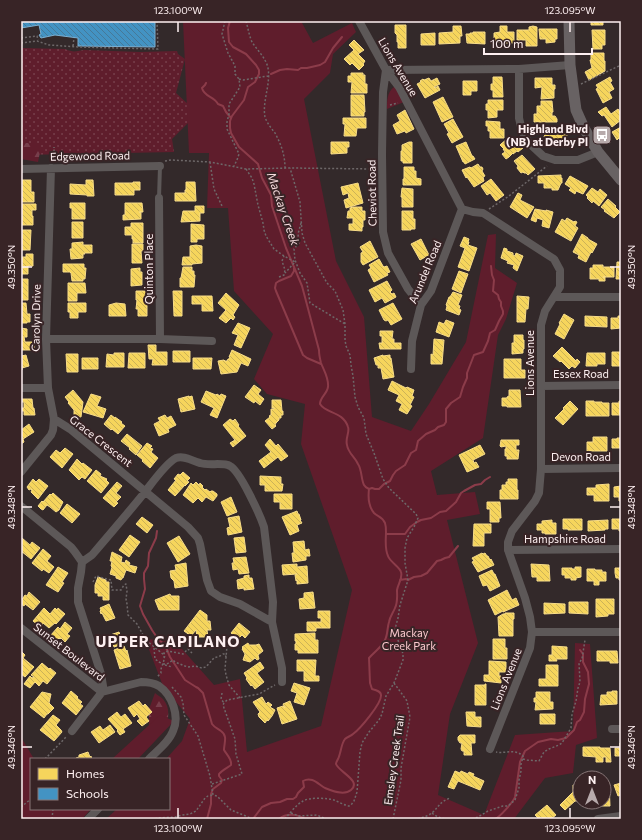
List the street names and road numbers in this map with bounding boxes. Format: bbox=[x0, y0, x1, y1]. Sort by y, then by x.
street label: Lions Avenue bbox=[376, 35, 421, 98]
street label: Edgewood Road bbox=[50, 148, 130, 163]
street label: Cheviot Road bbox=[364, 160, 379, 227]
street label: Quinton Place bbox=[142, 234, 155, 304]
street label: Arundel Road bbox=[405, 238, 444, 305]
street label: Carolyn Drive bbox=[28, 284, 43, 352]
street label: Lions Avenue bbox=[523, 330, 536, 396]
street label: Essex Road bbox=[553, 367, 609, 380]
street label: Grace Crescent bbox=[67, 412, 136, 469]
street label: Devon Road bbox=[551, 450, 611, 463]
street label: Hampshire Road bbox=[524, 532, 606, 545]
street label: Sunset Boulevard bbox=[31, 620, 107, 683]
street label: Lions Avenue bbox=[487, 646, 524, 712]
street label: Emsley Creek Trail bbox=[381, 714, 406, 806]

